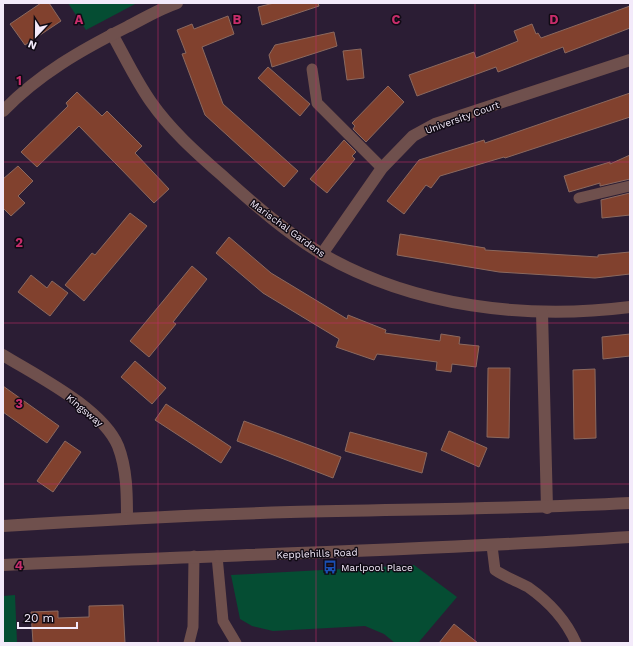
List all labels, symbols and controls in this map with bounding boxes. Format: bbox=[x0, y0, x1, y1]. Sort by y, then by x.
text: A bbox=[75, 12, 84, 27]
text: B bbox=[233, 12, 242, 27]
text: C bbox=[392, 12, 401, 27]
text: D bbox=[549, 12, 559, 27]
north arrow bbox=[16, 16, 56, 56]
text: N bbox=[26, 37, 39, 52]
text: 1 bbox=[16, 73, 22, 88]
street label: University Court bbox=[424, 99, 502, 136]
street label: Marischal Gardens bbox=[248, 197, 327, 259]
text: 2 bbox=[15, 235, 23, 250]
street label: Kingsway bbox=[64, 392, 106, 429]
text: 3 bbox=[15, 396, 23, 411]
street label: Kepplehills Road bbox=[276, 547, 358, 560]
text: 4 bbox=[15, 558, 24, 573]
bus stop icon: Marlpool Place bbox=[322, 559, 338, 575]
place label: Marlpool Place bbox=[341, 562, 413, 573]
scale bar bbox=[18, 604, 77, 630]
text: 20 m bbox=[24, 611, 54, 625]

